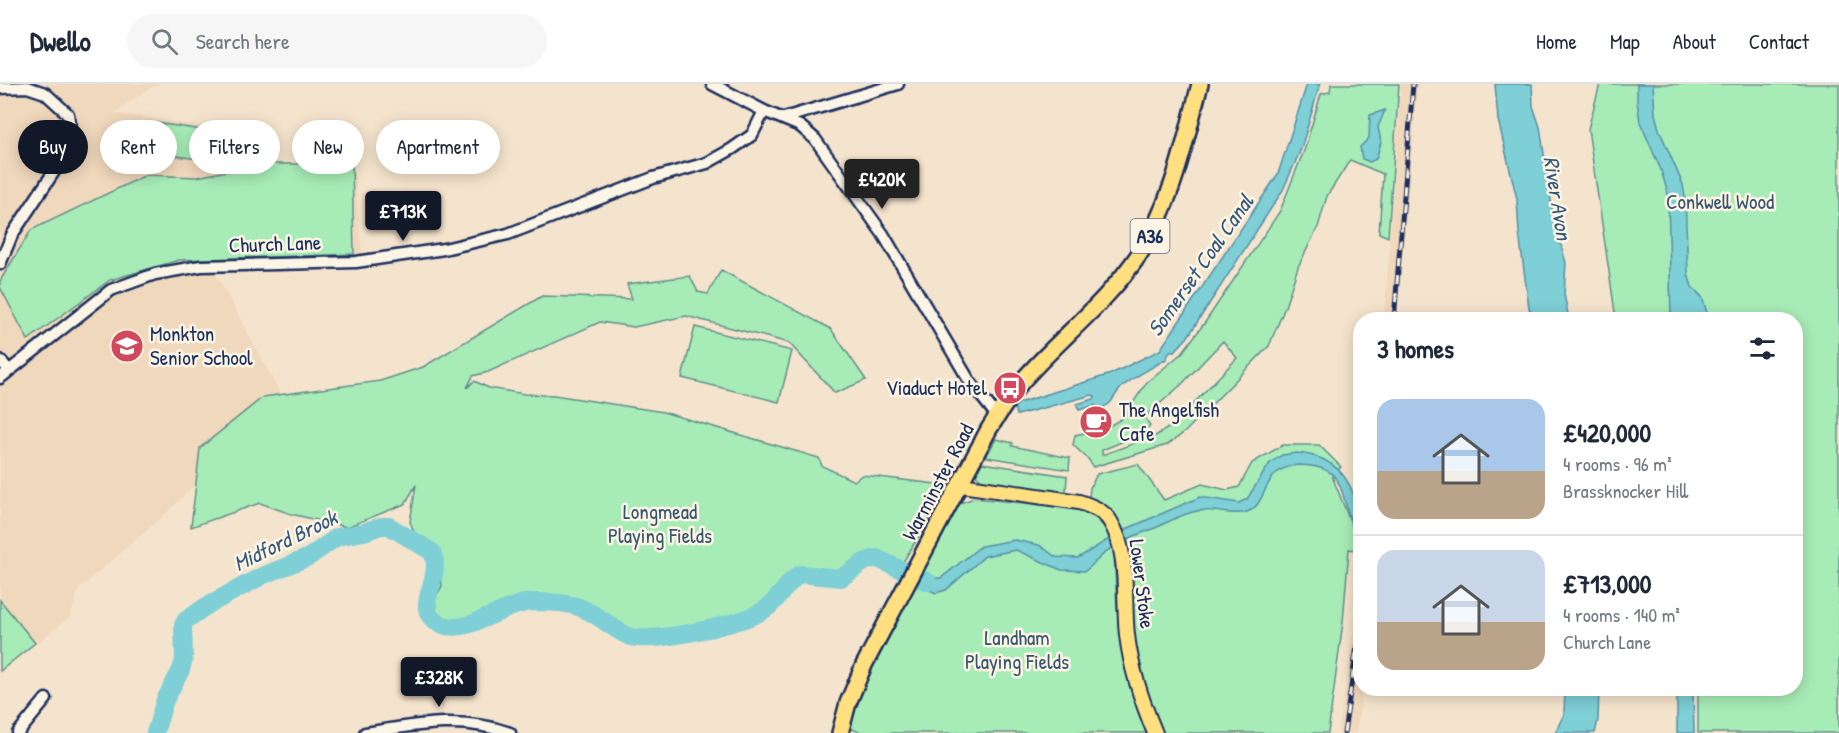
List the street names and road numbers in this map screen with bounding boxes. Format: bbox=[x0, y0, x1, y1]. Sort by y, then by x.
road number: A36 bbox=[1130, 219, 1170, 253]
street label: Church Lane bbox=[228, 227, 322, 260]
street label: Warminster Road bbox=[895, 418, 981, 545]
street label: Lower Stoke bbox=[1123, 538, 1162, 630]

